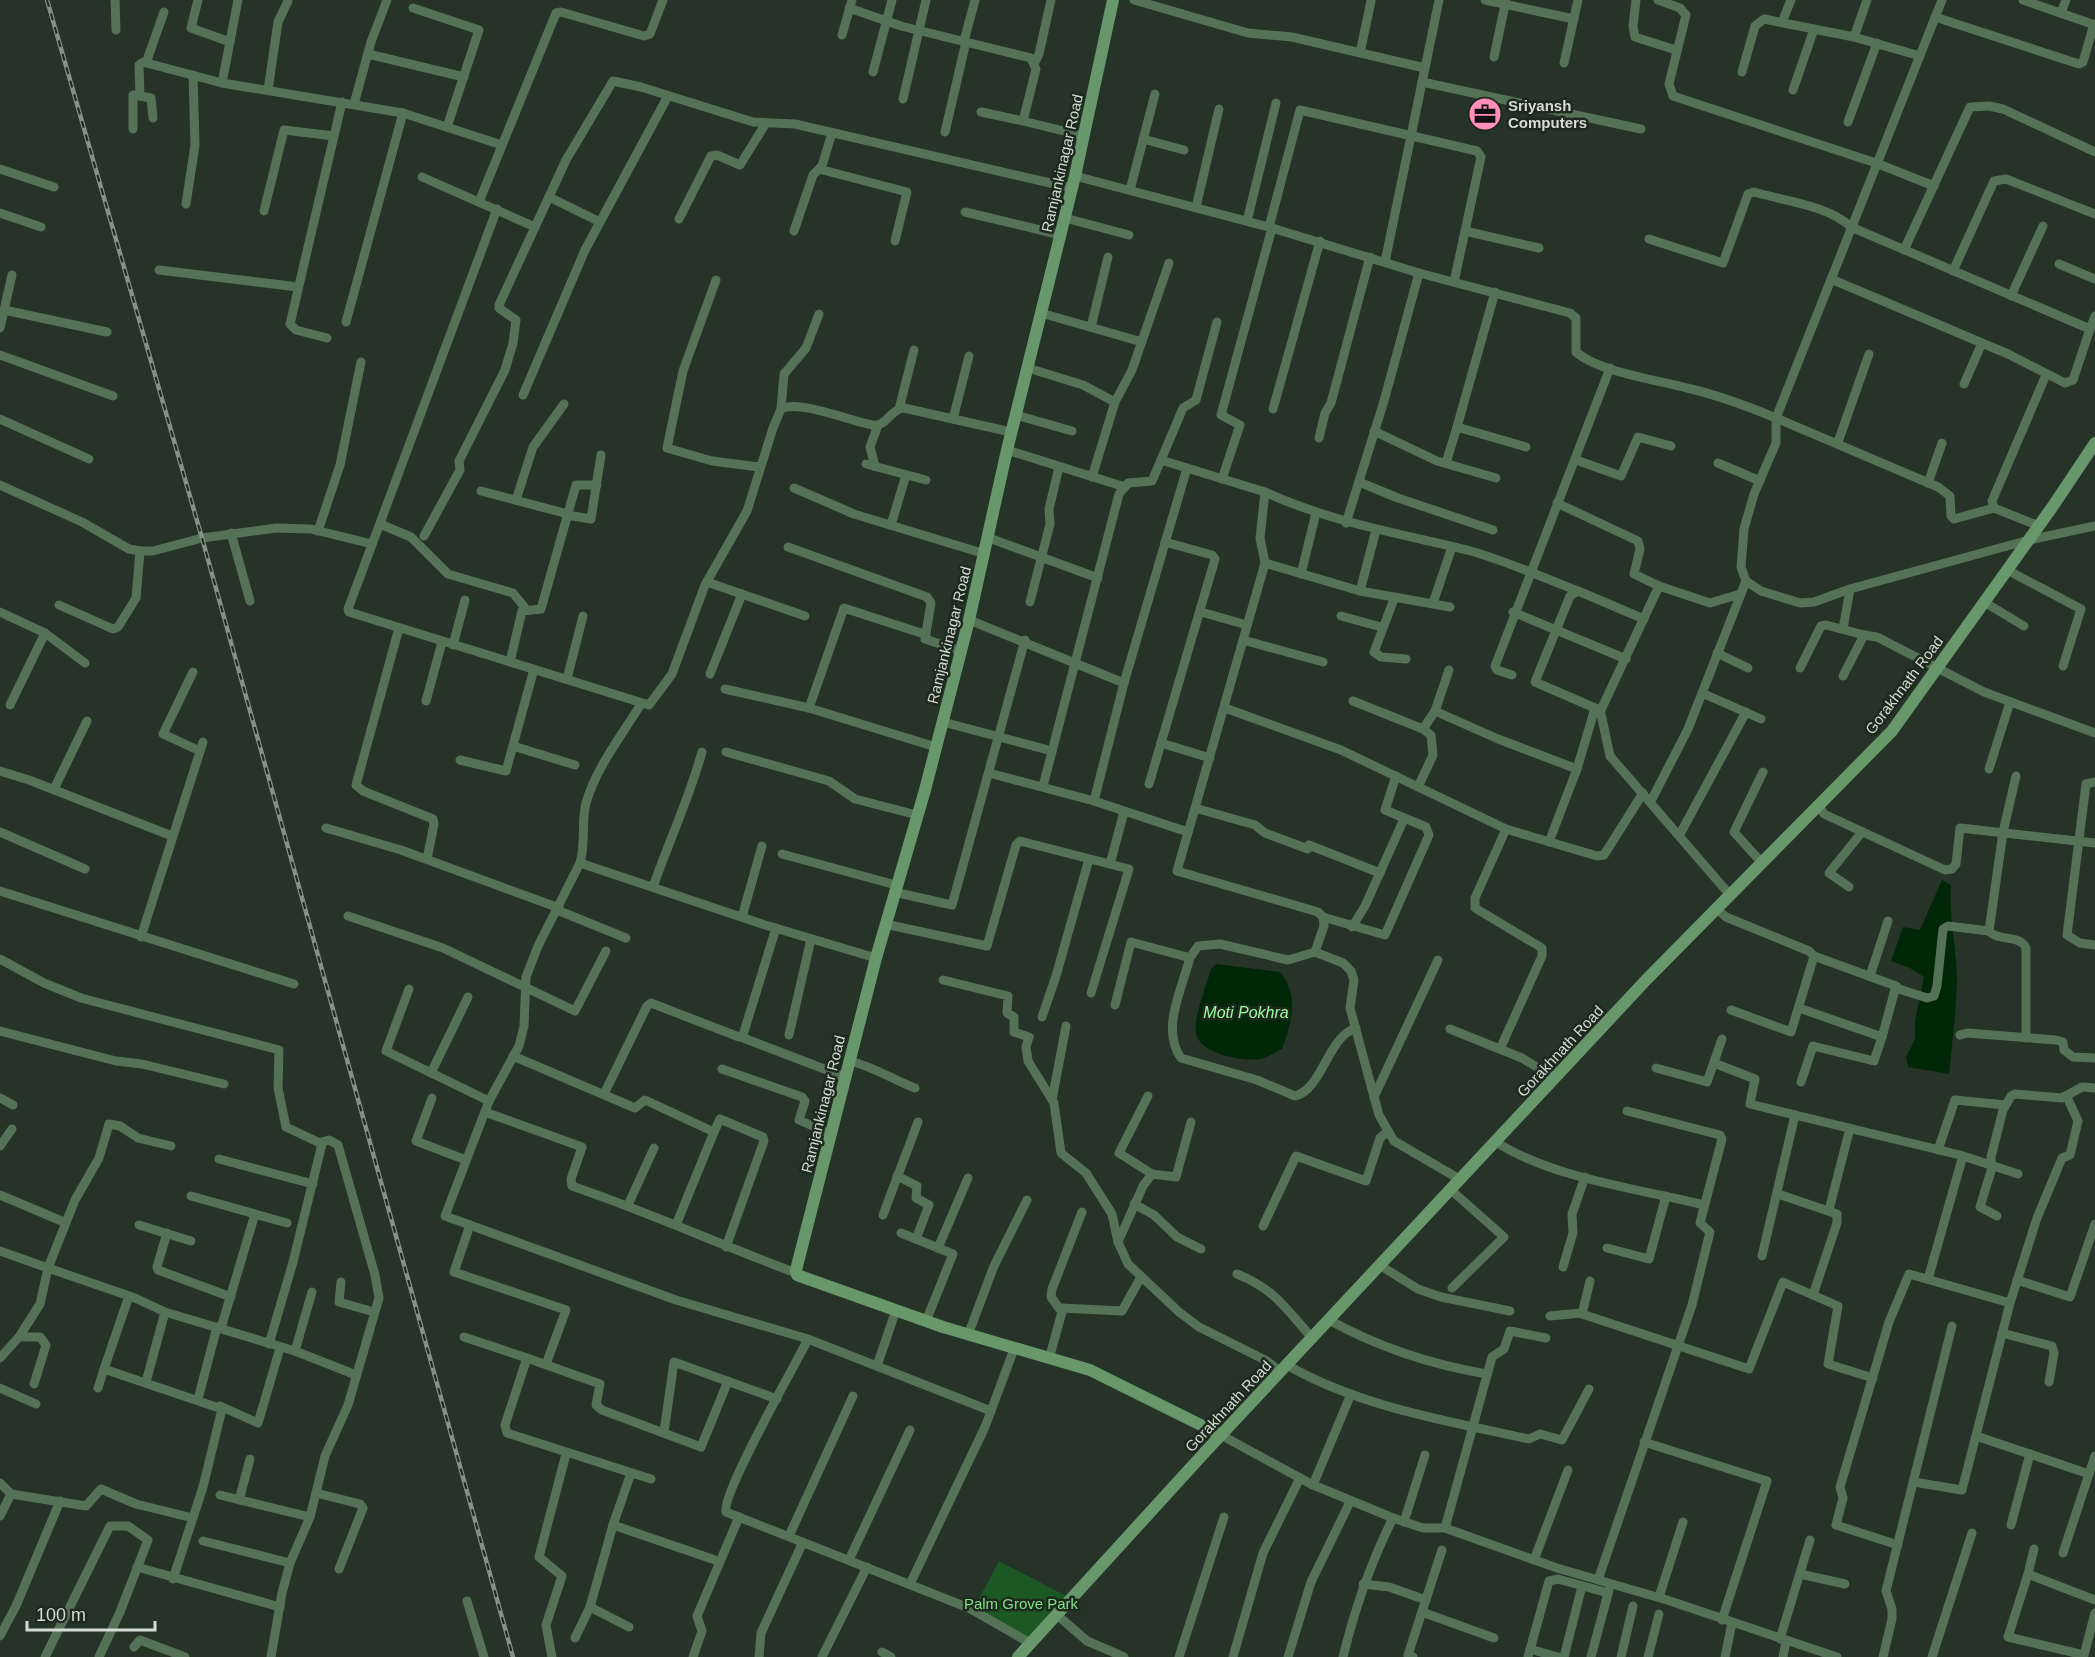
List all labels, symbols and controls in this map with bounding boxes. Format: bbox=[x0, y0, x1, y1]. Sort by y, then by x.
street label: Ramjankinagar Road bbox=[1038, 92, 1086, 234]
office icon: Sriyansh Computers bbox=[1467, 96, 1503, 132]
place label: Sriyansh Computers bbox=[1508, 97, 1587, 131]
street label: Ramjankinagar Road bbox=[924, 565, 974, 705]
street label: Gorakhnath Road bbox=[1862, 633, 1946, 737]
street label: Gorakhnath Road bbox=[1513, 1002, 1607, 1100]
water label: Moti Pokhra bbox=[1203, 1004, 1289, 1021]
street label: Ramjankinagar Road bbox=[798, 1034, 848, 1174]
street label: Gorakhnath Road bbox=[1181, 1357, 1275, 1455]
scale bar bbox=[27, 1594, 154, 1632]
park label: Palm Grove Park bbox=[964, 1595, 1079, 1612]
text: 100 m bbox=[36, 1605, 86, 1625]

